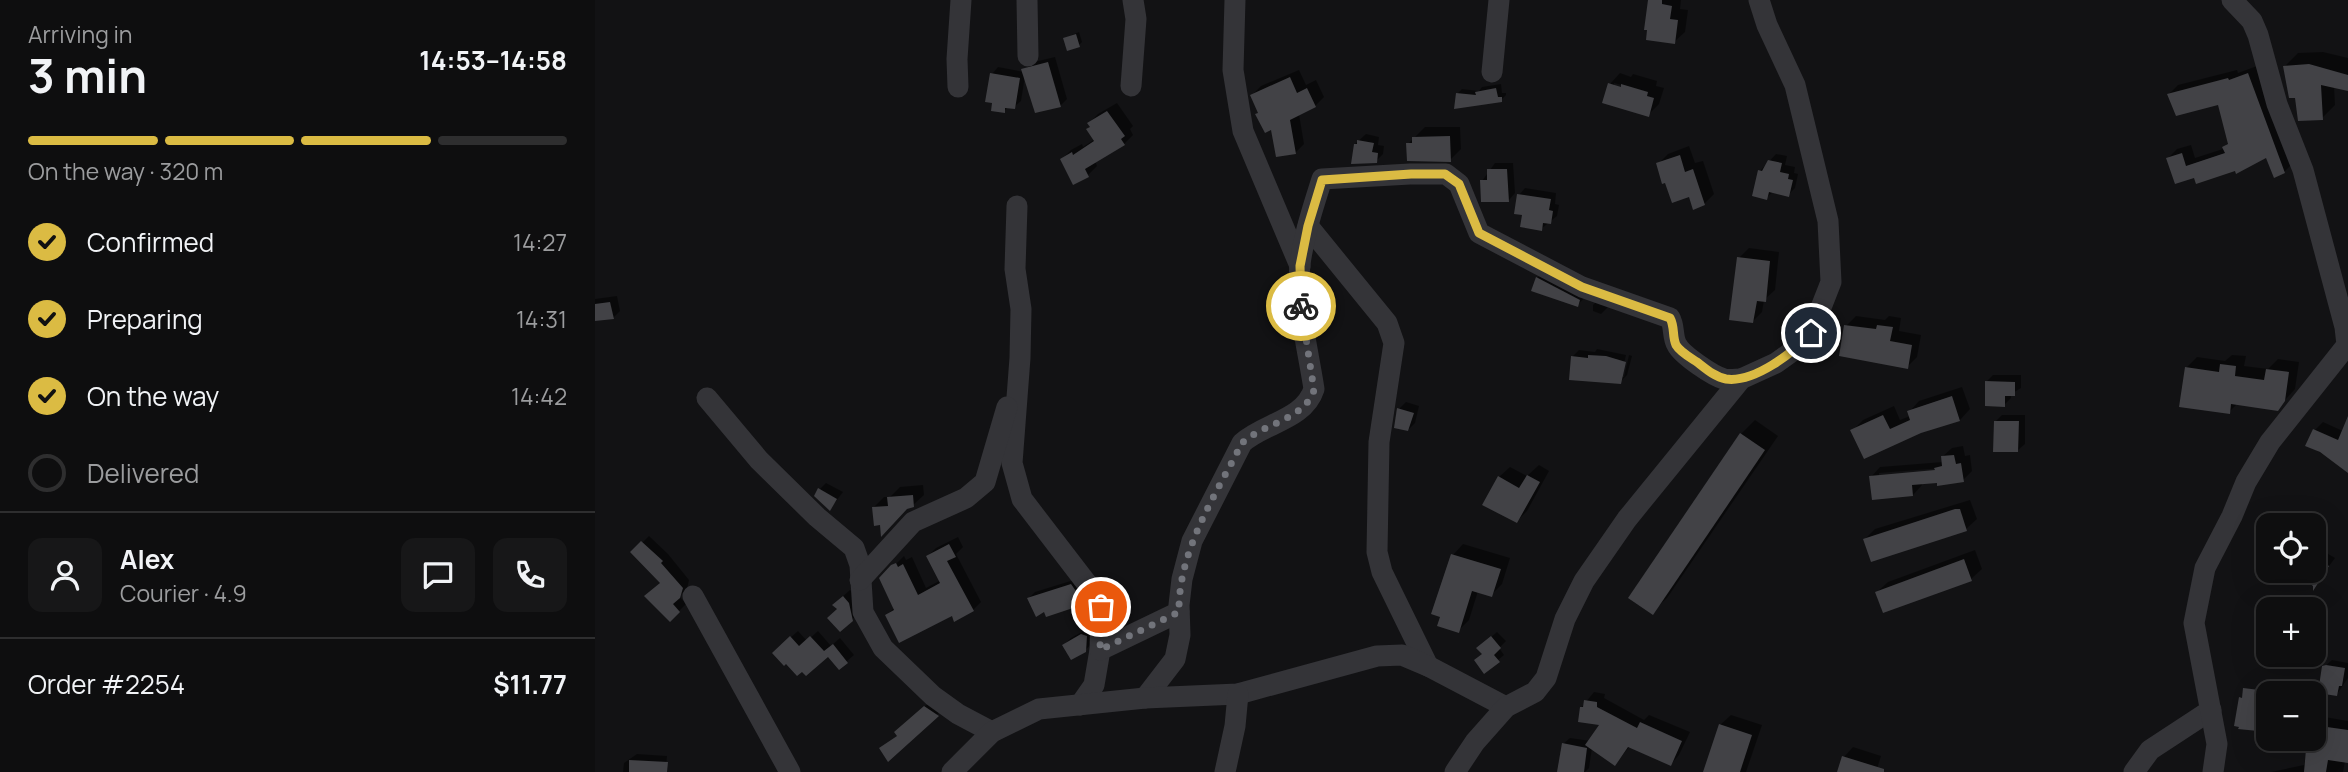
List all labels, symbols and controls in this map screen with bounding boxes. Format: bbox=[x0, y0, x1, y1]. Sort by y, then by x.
text: Arriving in bbox=[28, 18, 133, 50]
text: 14:53–14:58 bbox=[419, 42, 567, 78]
text: 3 min bbox=[28, 44, 147, 107]
text: On the way · 320 m bbox=[28, 155, 223, 187]
icon: check bbox=[28, 223, 66, 261]
text: Confirmed bbox=[87, 224, 214, 260]
text: 14:27 bbox=[513, 226, 567, 258]
courier bbox=[1266, 271, 1336, 341]
icon: bike bbox=[1282, 287, 1320, 325]
icon: check bbox=[28, 300, 66, 338]
text: Preparing bbox=[87, 301, 203, 337]
text: 14:31 bbox=[516, 303, 567, 335]
pin bbox=[1781, 303, 1841, 363]
icon: home bbox=[1792, 314, 1830, 352]
icon: check bbox=[28, 377, 66, 415]
text: On the way bbox=[87, 378, 219, 414]
text: 14:42 bbox=[511, 380, 567, 412]
text: Delivered bbox=[87, 455, 199, 491]
map controls bbox=[2256, 513, 2326, 751]
button: locate bbox=[2256, 513, 2326, 583]
button: person bbox=[28, 538, 102, 612]
button: chat bbox=[401, 538, 475, 612]
button: phone bbox=[493, 538, 567, 612]
text: Alex bbox=[120, 541, 174, 577]
text: Courier · 4.9 bbox=[120, 577, 247, 609]
pin bbox=[1071, 577, 1131, 637]
icon: bag bbox=[1082, 588, 1120, 626]
button: + bbox=[2256, 597, 2326, 667]
text: Order #2254 bbox=[28, 666, 185, 702]
text: $11.77 bbox=[493, 666, 567, 702]
button: − bbox=[2256, 681, 2326, 751]

